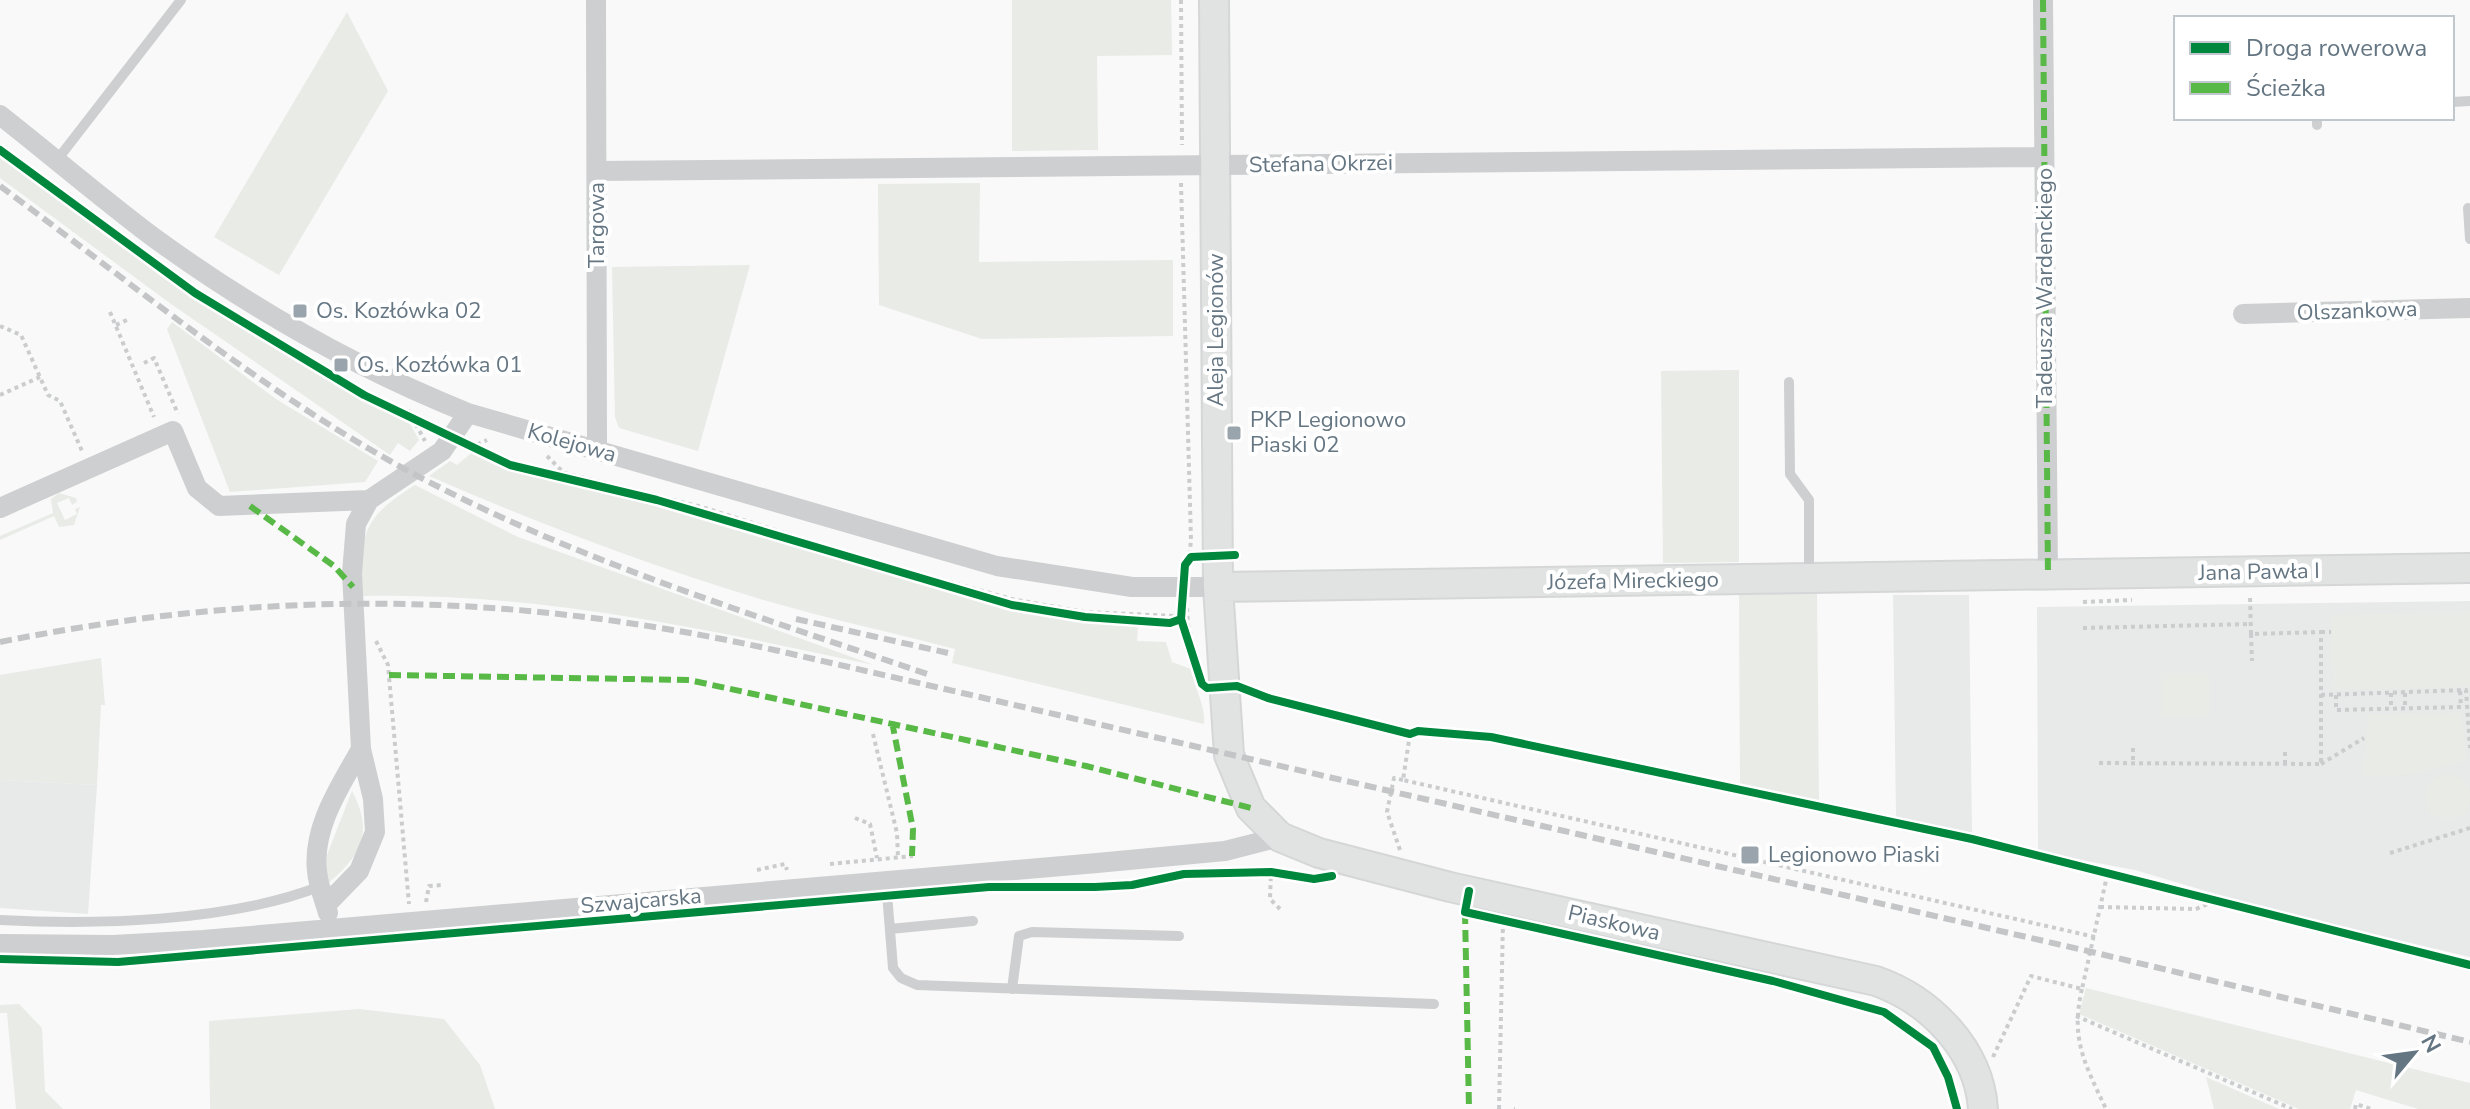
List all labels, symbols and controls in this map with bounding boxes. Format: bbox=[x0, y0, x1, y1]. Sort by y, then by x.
legend bbox=[2174, 16, 2454, 120]
text: Droga rowerowa bbox=[2246, 32, 2427, 64]
text: Ścieżka bbox=[2246, 72, 2326, 104]
street label: Stefana Okrzei bbox=[1249, 148, 1393, 180]
street label: Tadeusza Wardenckiego bbox=[2030, 168, 2060, 408]
street label: Targowa bbox=[582, 182, 612, 268]
street label: Aleja Legionów bbox=[1201, 253, 1231, 407]
street label: Olszankowa bbox=[2296, 294, 2418, 328]
place label: Os. Kozłówka 02 bbox=[316, 296, 481, 326]
marker: Os. Kozłówka 02 bbox=[291, 302, 309, 320]
place label: Os. Kozłówka 01 bbox=[357, 350, 522, 380]
marker: Os. Kozłówka 01 bbox=[332, 356, 350, 374]
place label: PKP Legionowo Piaski 02 bbox=[1250, 405, 1406, 460]
street label: Kolejowa bbox=[524, 416, 620, 470]
marker: PKP Legionowo Piaski 02 bbox=[1225, 424, 1243, 442]
street label: Jana Pawła I bbox=[2197, 556, 2320, 588]
street label: Józefa Mireckiego bbox=[1546, 565, 1719, 598]
place label: Legionowo Piaski bbox=[1768, 840, 1940, 870]
marker: Legionowo Piaski bbox=[1739, 844, 1761, 866]
street label: Szwajcarska bbox=[579, 881, 703, 921]
street label: Piaskowa bbox=[1565, 898, 1663, 948]
north arrow bbox=[2374, 1013, 2454, 1093]
text: N bbox=[2414, 1029, 2448, 1058]

